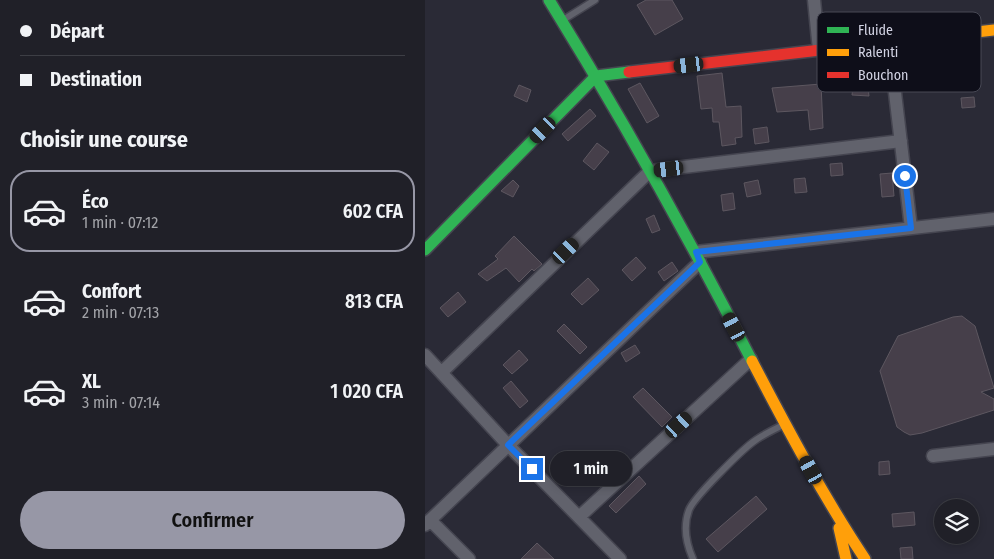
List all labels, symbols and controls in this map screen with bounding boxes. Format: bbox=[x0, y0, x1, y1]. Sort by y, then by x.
legend bbox=[817, 12, 981, 92]
text: Départ bbox=[50, 20, 104, 43]
text: Fluide bbox=[858, 22, 893, 39]
text: Ralenti bbox=[858, 44, 898, 61]
car bbox=[673, 56, 704, 74]
text: Bouchon bbox=[858, 67, 908, 84]
text: Destination bbox=[50, 68, 142, 91]
car bbox=[527, 114, 558, 146]
text: Choisir une course bbox=[20, 126, 188, 153]
car bbox=[653, 160, 684, 178]
route start bbox=[894, 165, 916, 187]
icon: car bbox=[22, 189, 67, 234]
text: Éco bbox=[82, 190, 109, 213]
text: 602 CFA bbox=[343, 200, 403, 223]
text: 1 min · 07:12 bbox=[82, 213, 158, 232]
car bbox=[549, 235, 582, 267]
icon: car bbox=[22, 279, 67, 324]
text: Confort bbox=[82, 280, 142, 303]
text: 813 CFA bbox=[345, 290, 403, 313]
text: 2 min · 07:13 bbox=[82, 303, 159, 322]
car bbox=[720, 310, 747, 344]
icon: car bbox=[22, 369, 67, 414]
text: XL bbox=[82, 370, 101, 393]
text: 1 020 CFA bbox=[330, 380, 403, 403]
text: 3 min · 07:14 bbox=[82, 393, 160, 412]
car bbox=[662, 409, 695, 441]
callout: 1 min bbox=[549, 452, 632, 486]
car bbox=[797, 453, 824, 487]
route end bbox=[521, 458, 543, 480]
text: 1 min bbox=[574, 459, 608, 478]
button: Confirmer bbox=[20, 491, 405, 549]
map controls bbox=[934, 499, 979, 544]
button: layers bbox=[934, 499, 979, 544]

